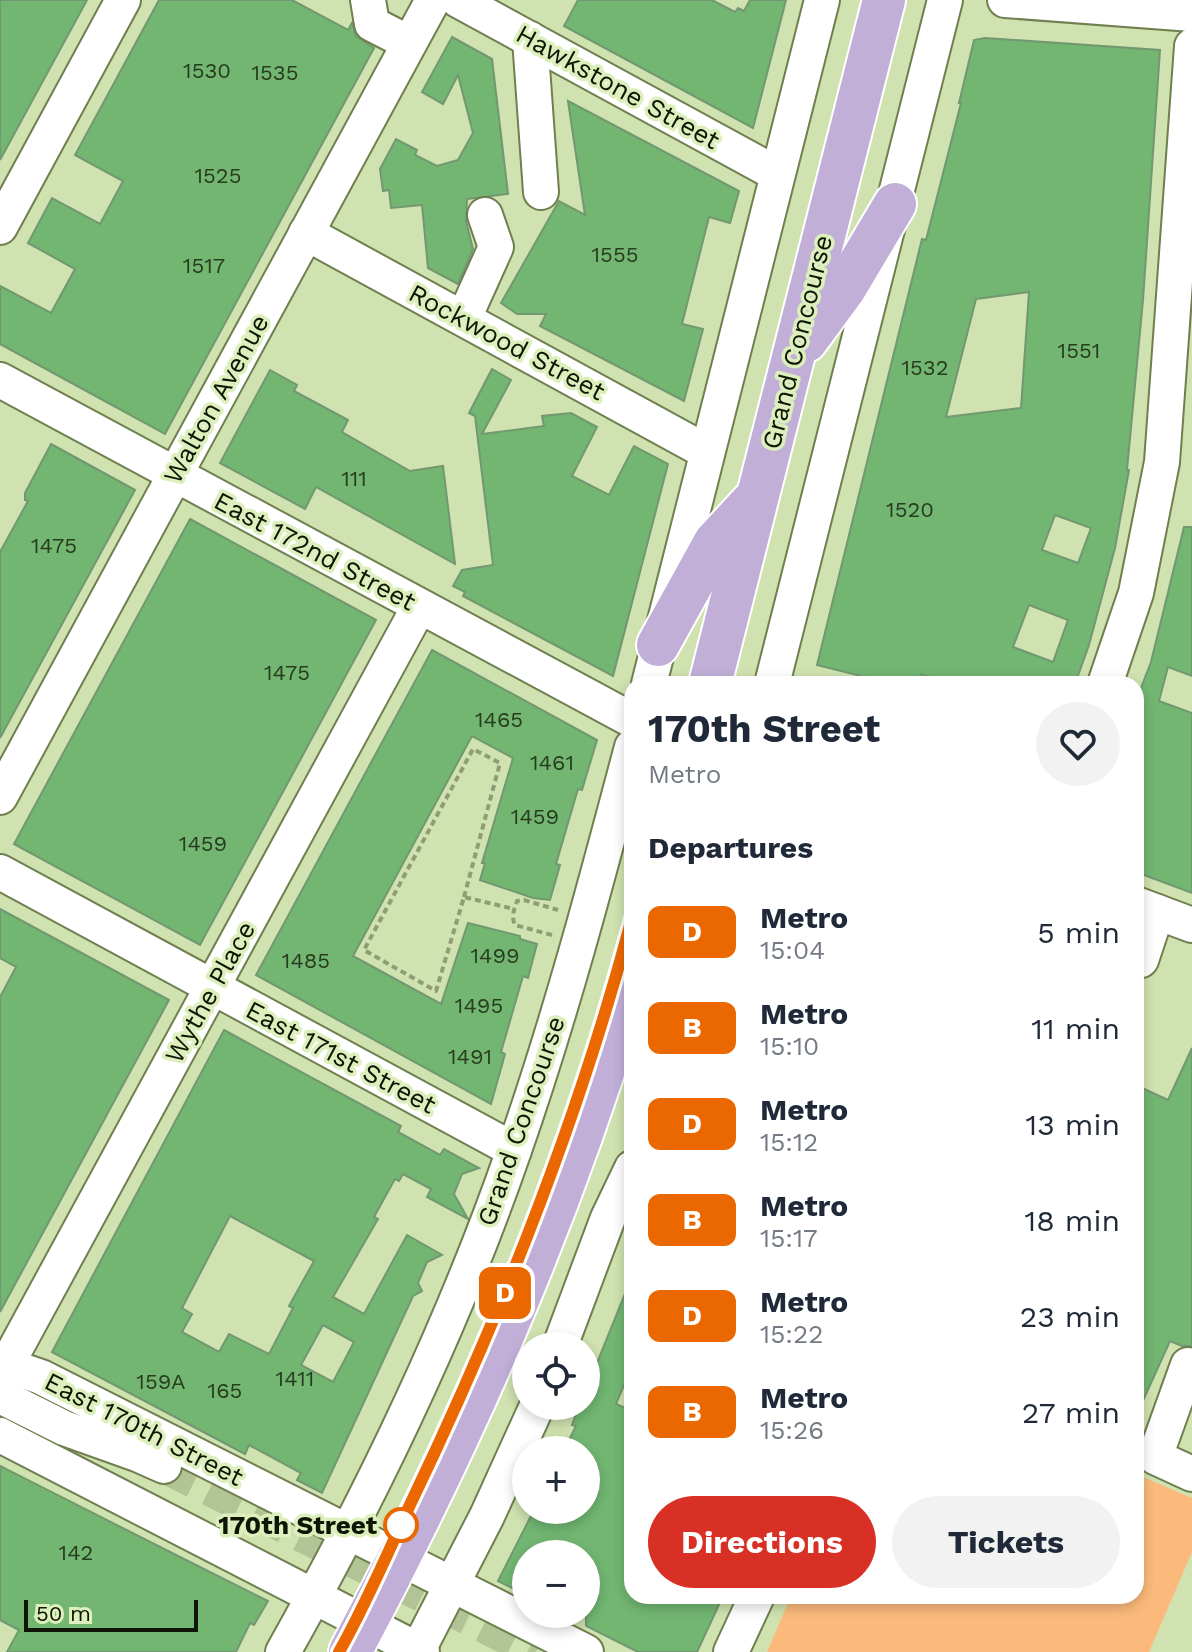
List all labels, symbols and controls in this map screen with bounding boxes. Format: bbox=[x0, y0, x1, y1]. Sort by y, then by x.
street label: Hawkstone Street bbox=[511, 19, 725, 155]
house number: 1530 bbox=[183, 58, 231, 83]
house number: 1535 bbox=[251, 60, 299, 85]
house number: 1525 bbox=[194, 163, 242, 188]
street label: Grand Concourse bbox=[756, 232, 838, 452]
house number: 1555 bbox=[592, 242, 639, 267]
house number: 1517 bbox=[183, 253, 225, 278]
street label: Rockwood Street bbox=[404, 278, 610, 406]
street label: Walton Avenue bbox=[157, 309, 275, 489]
house number: 1551 bbox=[1058, 338, 1100, 363]
house number: 1532 bbox=[901, 355, 949, 380]
house number: 111 bbox=[341, 466, 367, 491]
street label: East 172nd Street bbox=[209, 485, 421, 617]
house number: 1520 bbox=[886, 497, 934, 522]
house number: 1475 bbox=[31, 533, 77, 558]
house number: 1475 bbox=[264, 660, 310, 685]
button: heart bbox=[1036, 702, 1120, 786]
house number: 1465 bbox=[475, 707, 523, 732]
text: 170th Street bbox=[648, 707, 880, 751]
house number: 1461 bbox=[530, 750, 574, 775]
text: Metro bbox=[648, 759, 721, 789]
house number: 1459 bbox=[511, 804, 559, 829]
text: Departures bbox=[648, 830, 813, 865]
house number: 1459 bbox=[179, 831, 227, 856]
text: Metro bbox=[760, 900, 848, 935]
text: D bbox=[682, 915, 702, 948]
text: 5 min bbox=[1037, 915, 1120, 950]
street label: Wythe Place bbox=[159, 916, 261, 1068]
text: 15:04 bbox=[760, 935, 825, 965]
house number: 1499 bbox=[470, 943, 520, 968]
house number: 1485 bbox=[282, 948, 330, 973]
house number: 1495 bbox=[455, 993, 503, 1018]
street label: East 171st Street bbox=[241, 994, 441, 1120]
text: Metro bbox=[760, 996, 848, 1031]
text: B bbox=[682, 1011, 702, 1044]
text: 11 min bbox=[1031, 1011, 1120, 1046]
street label: Grand Concourse bbox=[471, 1012, 571, 1230]
text: 15:10 bbox=[760, 1031, 819, 1061]
house number: 1491 bbox=[448, 1044, 492, 1069]
text: Metro bbox=[760, 1092, 848, 1127]
text: D bbox=[682, 1107, 702, 1140]
text: 13 min bbox=[1025, 1107, 1120, 1142]
text: 15:12 bbox=[760, 1127, 818, 1157]
text: Metro bbox=[760, 1188, 848, 1223]
text: B bbox=[682, 1203, 702, 1236]
text: 18 min bbox=[1024, 1203, 1120, 1238]
text: 15:17 bbox=[760, 1223, 818, 1253]
line badge: D bbox=[479, 1267, 531, 1319]
text: D bbox=[495, 1276, 515, 1309]
text: Metro bbox=[760, 1284, 848, 1319]
text: D bbox=[682, 1299, 702, 1332]
text: 23 min bbox=[1020, 1299, 1120, 1334]
text: 15:22 bbox=[760, 1319, 823, 1349]
map controls bbox=[512, 1332, 600, 1628]
button: locate bbox=[512, 1332, 600, 1420]
street label: East 170th Street bbox=[40, 1366, 248, 1492]
house number: 1411 bbox=[276, 1366, 314, 1391]
house number: 159A bbox=[136, 1369, 186, 1394]
house number: 165 bbox=[208, 1378, 242, 1403]
text: Metro bbox=[760, 1380, 848, 1415]
text: B bbox=[682, 1395, 702, 1428]
text: 27 min bbox=[1022, 1395, 1120, 1430]
text: 15:26 bbox=[760, 1415, 824, 1445]
button: + bbox=[512, 1436, 600, 1524]
button: Directions bbox=[648, 1496, 876, 1588]
button: Tickets bbox=[892, 1496, 1120, 1588]
marker: 170th Street bbox=[384, 1508, 418, 1542]
place label: 170th Street bbox=[218, 1510, 378, 1540]
house number: 142 bbox=[59, 1540, 93, 1565]
button: − bbox=[512, 1540, 600, 1628]
scale bar bbox=[24, 1596, 198, 1632]
text: 50 m bbox=[36, 1601, 91, 1626]

